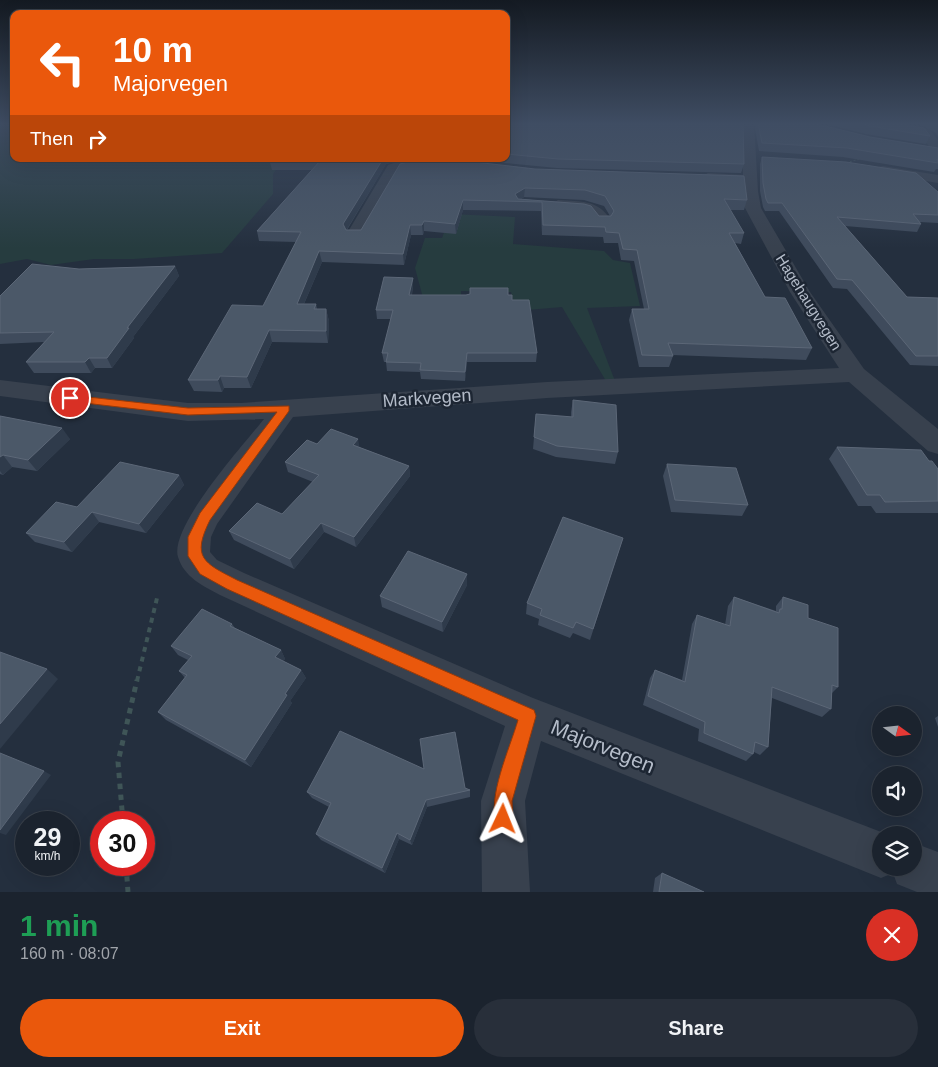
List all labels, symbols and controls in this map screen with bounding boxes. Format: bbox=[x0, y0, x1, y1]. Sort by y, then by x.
icon: left bbox=[30, 30, 95, 95]
text: 10 m bbox=[113, 30, 193, 69]
text: Majorvegen bbox=[113, 71, 228, 96]
icon: right bbox=[83, 125, 111, 153]
text: Then bbox=[30, 128, 73, 149]
street label: Hagehaugvegen bbox=[773, 251, 845, 353]
pin bbox=[49, 377, 91, 419]
icon: arrive bbox=[56, 384, 84, 412]
street label: Markvegen bbox=[382, 385, 472, 411]
north arrow bbox=[872, 706, 922, 756]
map controls bbox=[872, 706, 922, 876]
street label: Majorvegen bbox=[548, 715, 658, 777]
button: sound bbox=[872, 766, 922, 816]
position arrow bbox=[476, 792, 528, 844]
speed limit sign: 30 bbox=[90, 811, 155, 876]
text: 29 bbox=[34, 823, 61, 851]
button: layers bbox=[872, 826, 922, 876]
text: km/h bbox=[34, 849, 61, 863]
text: 1 min bbox=[20, 909, 98, 942]
button: close bbox=[866, 909, 918, 961]
text: 160 m · 08:07 bbox=[20, 945, 119, 962]
button: Exit bbox=[20, 999, 464, 1057]
button: Share bbox=[474, 999, 918, 1057]

